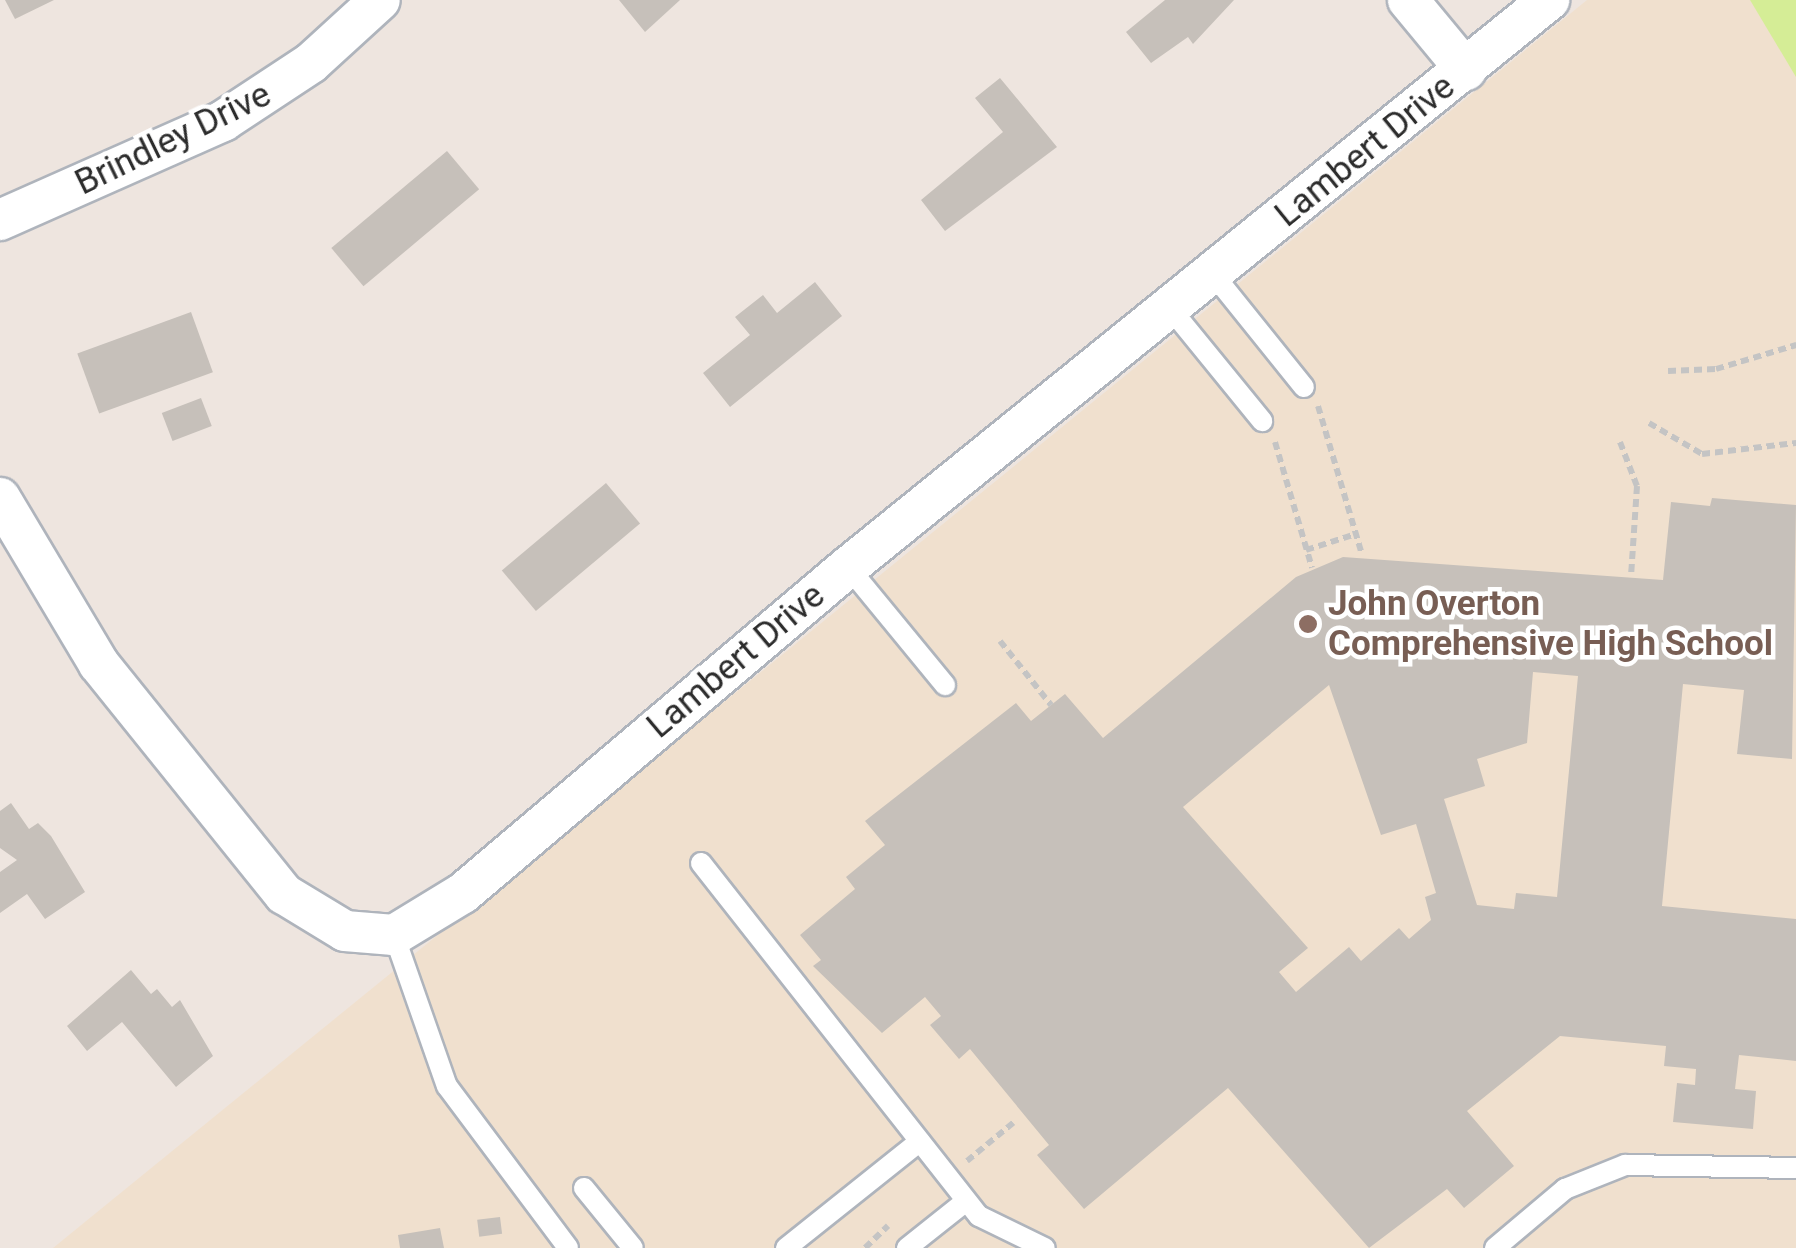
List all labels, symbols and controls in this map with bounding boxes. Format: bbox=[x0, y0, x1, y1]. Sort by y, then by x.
street label: Lambert Drive bbox=[1267, 66, 1463, 236]
street label: Brindley Drive bbox=[69, 74, 277, 204]
street label: Lambert Drive bbox=[639, 575, 833, 747]
place label: John Overton Comprehensive High School bbox=[1328, 583, 1773, 665]
marker: John Overton Comprehensive High School bbox=[1297, 613, 1319, 635]

